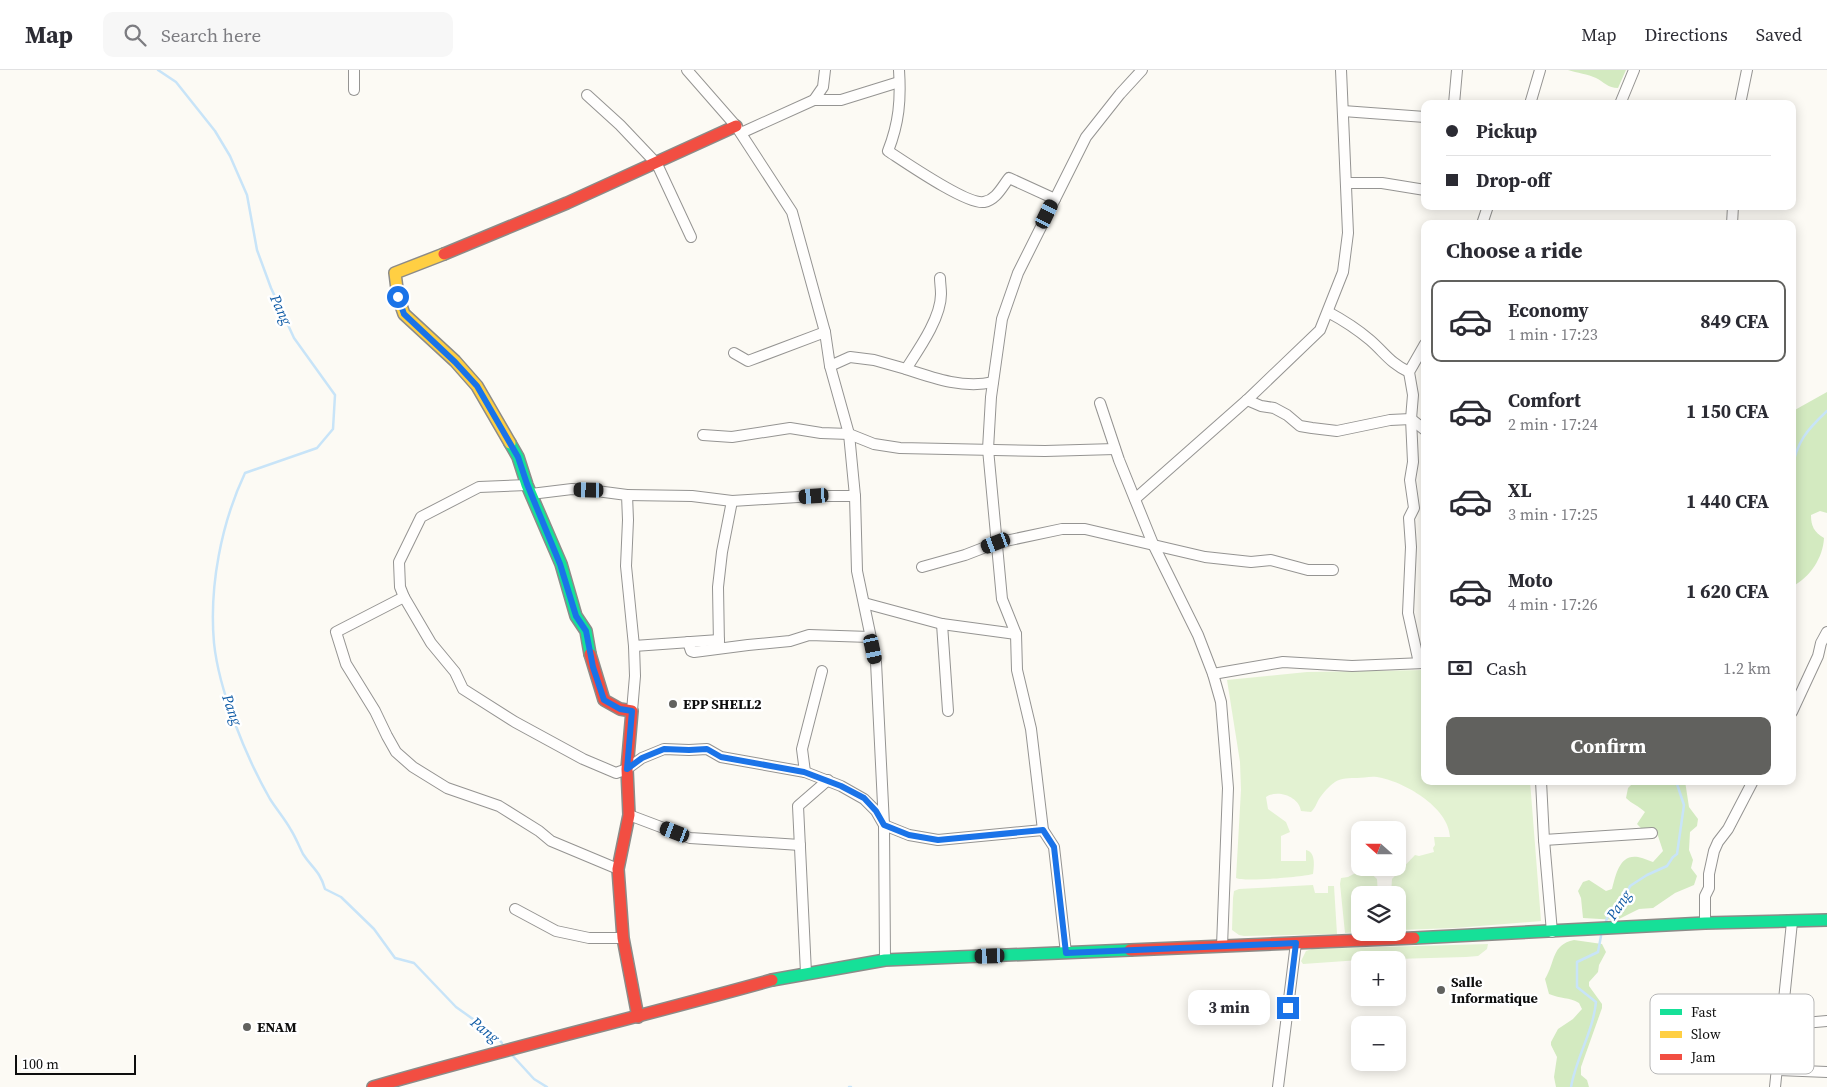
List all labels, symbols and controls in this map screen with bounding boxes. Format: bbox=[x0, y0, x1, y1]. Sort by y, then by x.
search box bbox=[103, 12, 453, 57]
text: Map bbox=[25, 18, 73, 51]
icon: search bbox=[121, 21, 149, 49]
text: Search here bbox=[161, 22, 261, 48]
text: Map bbox=[1581, 22, 1617, 47]
text: Directions bbox=[1645, 22, 1728, 47]
text: Saved bbox=[1756, 22, 1802, 47]
text: Pickup bbox=[1476, 118, 1537, 144]
text: Drop-off bbox=[1476, 167, 1550, 193]
car bbox=[1033, 197, 1060, 231]
text: Choose a ride bbox=[1446, 235, 1583, 265]
route start bbox=[387, 286, 409, 308]
water label: Pang bbox=[265, 290, 298, 329]
text: Economy bbox=[1508, 297, 1589, 323]
icon: car bbox=[1448, 299, 1493, 344]
text: 849 CFA bbox=[1700, 308, 1769, 334]
text: 1 min · 17:23 bbox=[1508, 323, 1598, 345]
text: Comfort bbox=[1508, 387, 1581, 413]
icon: car bbox=[1448, 389, 1493, 434]
text: 1 150 CFA bbox=[1686, 398, 1769, 424]
text: 2 min · 17:24 bbox=[1508, 413, 1598, 435]
text: XL bbox=[1508, 477, 1531, 503]
icon: car bbox=[1448, 479, 1493, 524]
car bbox=[573, 482, 604, 498]
car bbox=[798, 487, 829, 505]
text: 1 440 CFA bbox=[1686, 488, 1769, 514]
text: 3 min · 17:25 bbox=[1508, 503, 1598, 525]
car bbox=[979, 531, 1012, 555]
text: Moto bbox=[1508, 567, 1553, 593]
icon: car bbox=[1448, 569, 1493, 614]
text: 1 620 CFA bbox=[1686, 578, 1769, 604]
text: 4 min · 17:26 bbox=[1508, 593, 1598, 615]
car bbox=[862, 633, 883, 665]
icon: cash bbox=[1446, 654, 1474, 682]
text: Cash bbox=[1486, 655, 1527, 681]
text: 1.2 km bbox=[1723, 657, 1771, 679]
water label: Pang bbox=[217, 690, 248, 729]
place label: EPP SHELL2 bbox=[683, 694, 762, 714]
marker: EPP SHELL2 bbox=[667, 698, 679, 710]
button: Confirm bbox=[1446, 717, 1771, 775]
car bbox=[658, 820, 691, 844]
north arrow bbox=[1351, 821, 1406, 876]
map controls bbox=[1351, 821, 1406, 1071]
water label: Pang bbox=[1600, 885, 1637, 925]
button: layers bbox=[1351, 886, 1406, 941]
car bbox=[974, 948, 1005, 964]
button: + bbox=[1351, 951, 1406, 1006]
place label: Salle Informatique bbox=[1451, 972, 1538, 1008]
marker: Salle Informatique bbox=[1435, 984, 1447, 996]
callout: 3 min bbox=[1188, 990, 1270, 1026]
legend bbox=[1650, 994, 1814, 1074]
text: 3 min bbox=[1208, 996, 1250, 1018]
route end bbox=[1277, 997, 1299, 1019]
text: Fast bbox=[1691, 1002, 1717, 1022]
water label: Pang bbox=[466, 1011, 505, 1048]
button: − bbox=[1351, 1016, 1406, 1071]
place label: ENAM bbox=[257, 1017, 297, 1037]
marker: ENAM bbox=[241, 1021, 253, 1033]
text: Slow bbox=[1691, 1024, 1721, 1044]
text: Jam bbox=[1690, 1047, 1716, 1067]
scale bar bbox=[15, 1052, 136, 1075]
text: 100 m bbox=[22, 1054, 59, 1074]

